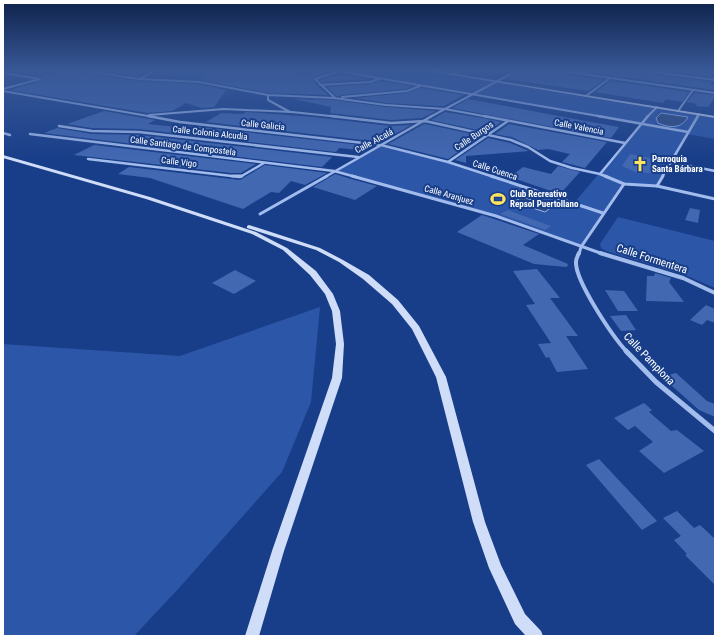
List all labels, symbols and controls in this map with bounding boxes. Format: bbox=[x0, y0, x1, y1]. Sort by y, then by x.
street label: Calle Valencia bbox=[553, 117, 605, 137]
street label: Calle Galicia bbox=[241, 118, 285, 132]
street label: Calle Burgos bbox=[453, 119, 495, 153]
street label: Calle Colonia Alcudia bbox=[172, 124, 248, 142]
street label: Calle Alcalá bbox=[353, 127, 395, 155]
street label: Calle Santiago de Compostela bbox=[129, 135, 237, 157]
place label: Parroquia Santa Bárbara bbox=[652, 154, 703, 174]
street label: Calle Vigo bbox=[161, 155, 198, 169]
church icon: Parroquia Santa Bárbara bbox=[631, 155, 649, 173]
street label: Calle Cuenca bbox=[471, 158, 519, 182]
street label: Calle Aranjuez bbox=[423, 183, 475, 207]
place label: Club Recreativo Repsol Puertollano bbox=[510, 189, 579, 209]
sports icon: Club Recreativo Repsol Puertollano bbox=[489, 190, 507, 208]
street label: Calle Formentera bbox=[615, 241, 689, 277]
street label: Calle Pamplona bbox=[621, 330, 677, 388]

